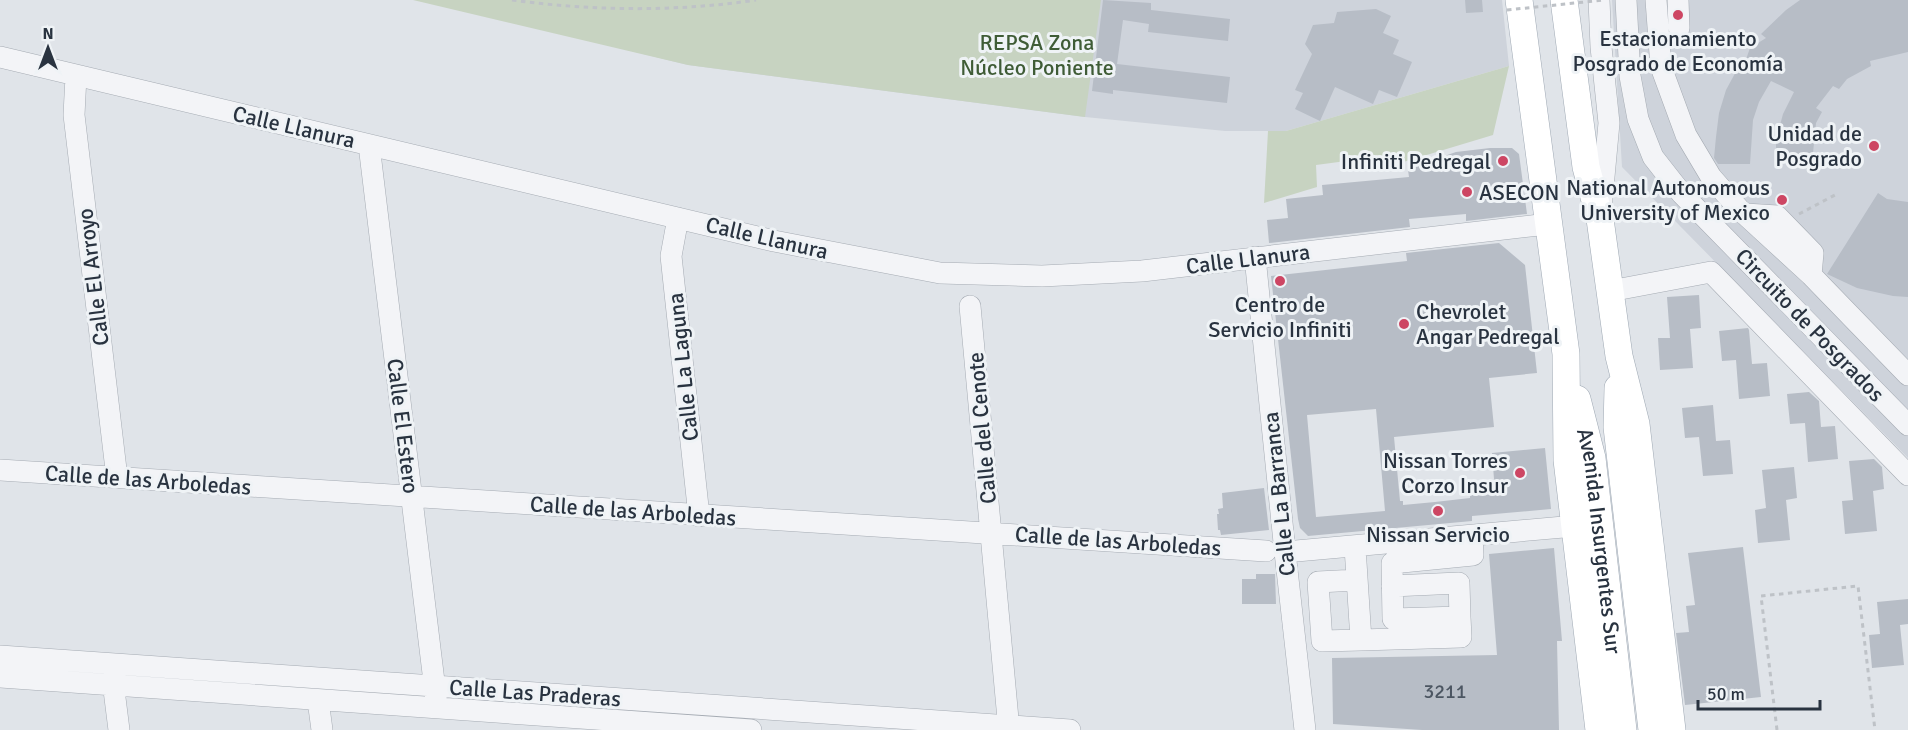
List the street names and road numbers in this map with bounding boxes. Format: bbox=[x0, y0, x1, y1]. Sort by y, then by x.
street label: Calle Llanura bbox=[230, 100, 358, 154]
street label: Calle El Arroyo bbox=[71, 207, 115, 347]
street label: Calle Llanura bbox=[703, 211, 831, 265]
street label: Calle Llanura bbox=[1184, 238, 1312, 280]
street label: Circuito de Posgrados bbox=[1730, 243, 1890, 407]
street label: Calle La Laguna bbox=[662, 291, 704, 443]
street label: Calle del Cenote bbox=[962, 351, 1002, 505]
street label: Calle El Estero bbox=[381, 357, 425, 495]
street label: Calle La Barranca bbox=[1257, 411, 1301, 577]
street label: Avenida Insurgentes Sur bbox=[1571, 425, 1628, 655]
street label: Calle de las Arboledas bbox=[44, 459, 252, 501]
street label: Calle de las Arboledas bbox=[529, 490, 737, 532]
street label: Calle de las Arboledas bbox=[1014, 520, 1222, 562]
street label: Calle Las Praderas bbox=[448, 674, 622, 712]

